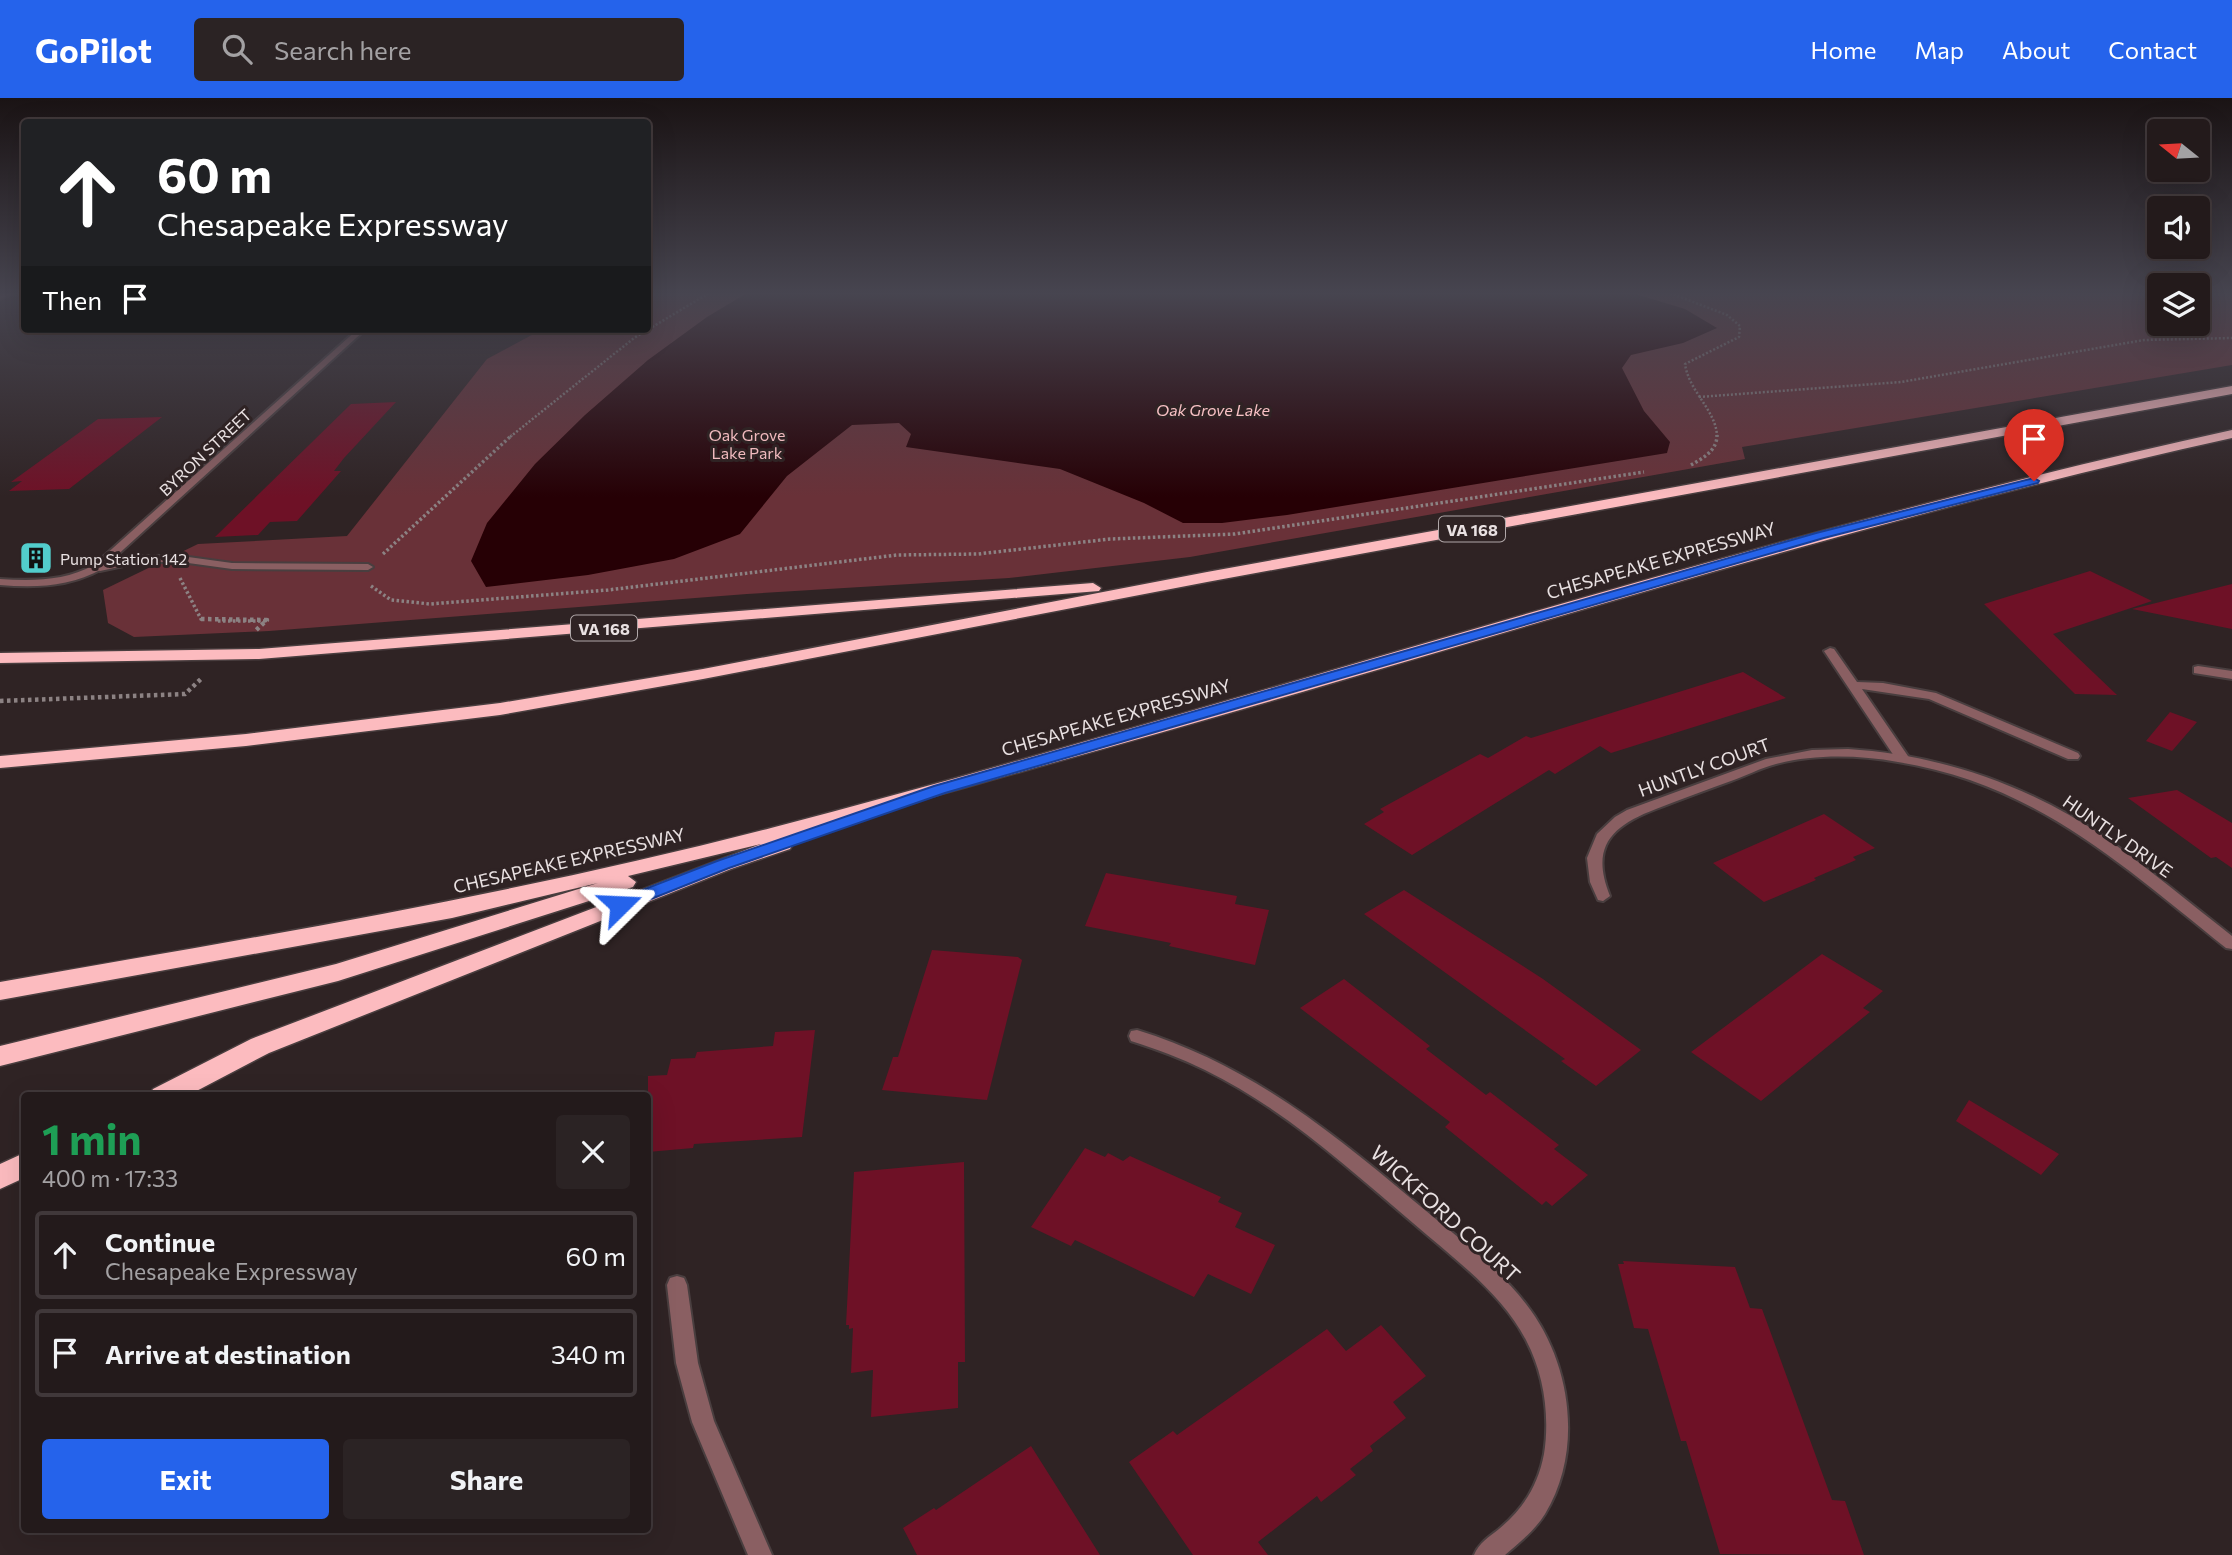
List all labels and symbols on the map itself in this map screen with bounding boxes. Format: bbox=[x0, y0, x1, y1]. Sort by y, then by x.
north arrow bbox=[2147, 119, 2210, 182]
water label: Oak Grove Lake bbox=[1156, 400, 1270, 419]
street label: BYRON STREET bbox=[155, 405, 255, 499]
pin bbox=[2004, 409, 2064, 481]
park label: Oak Grove Lake Park bbox=[709, 425, 785, 462]
road number: VA 168 bbox=[1439, 516, 1505, 542]
street label: CHESAPEAKE EXPRESSWAY bbox=[1544, 517, 1778, 603]
building icon: Pump Station 142 bbox=[17, 539, 55, 577]
place label: Pump Station 142 bbox=[60, 549, 187, 568]
road number: VA 168 bbox=[571, 615, 637, 640]
street label: CHESAPEAKE EXPRESSWAY bbox=[999, 674, 1233, 760]
street label: HUNTLY COURT bbox=[1635, 733, 1773, 801]
street label: HUNTLY DRIVE bbox=[2059, 790, 2177, 882]
street label: CHESAPEAKE EXPRESSWAY bbox=[451, 823, 687, 897]
position arrow bbox=[583, 868, 657, 942]
street label: WICKFORD COURT bbox=[1366, 1139, 1526, 1287]

